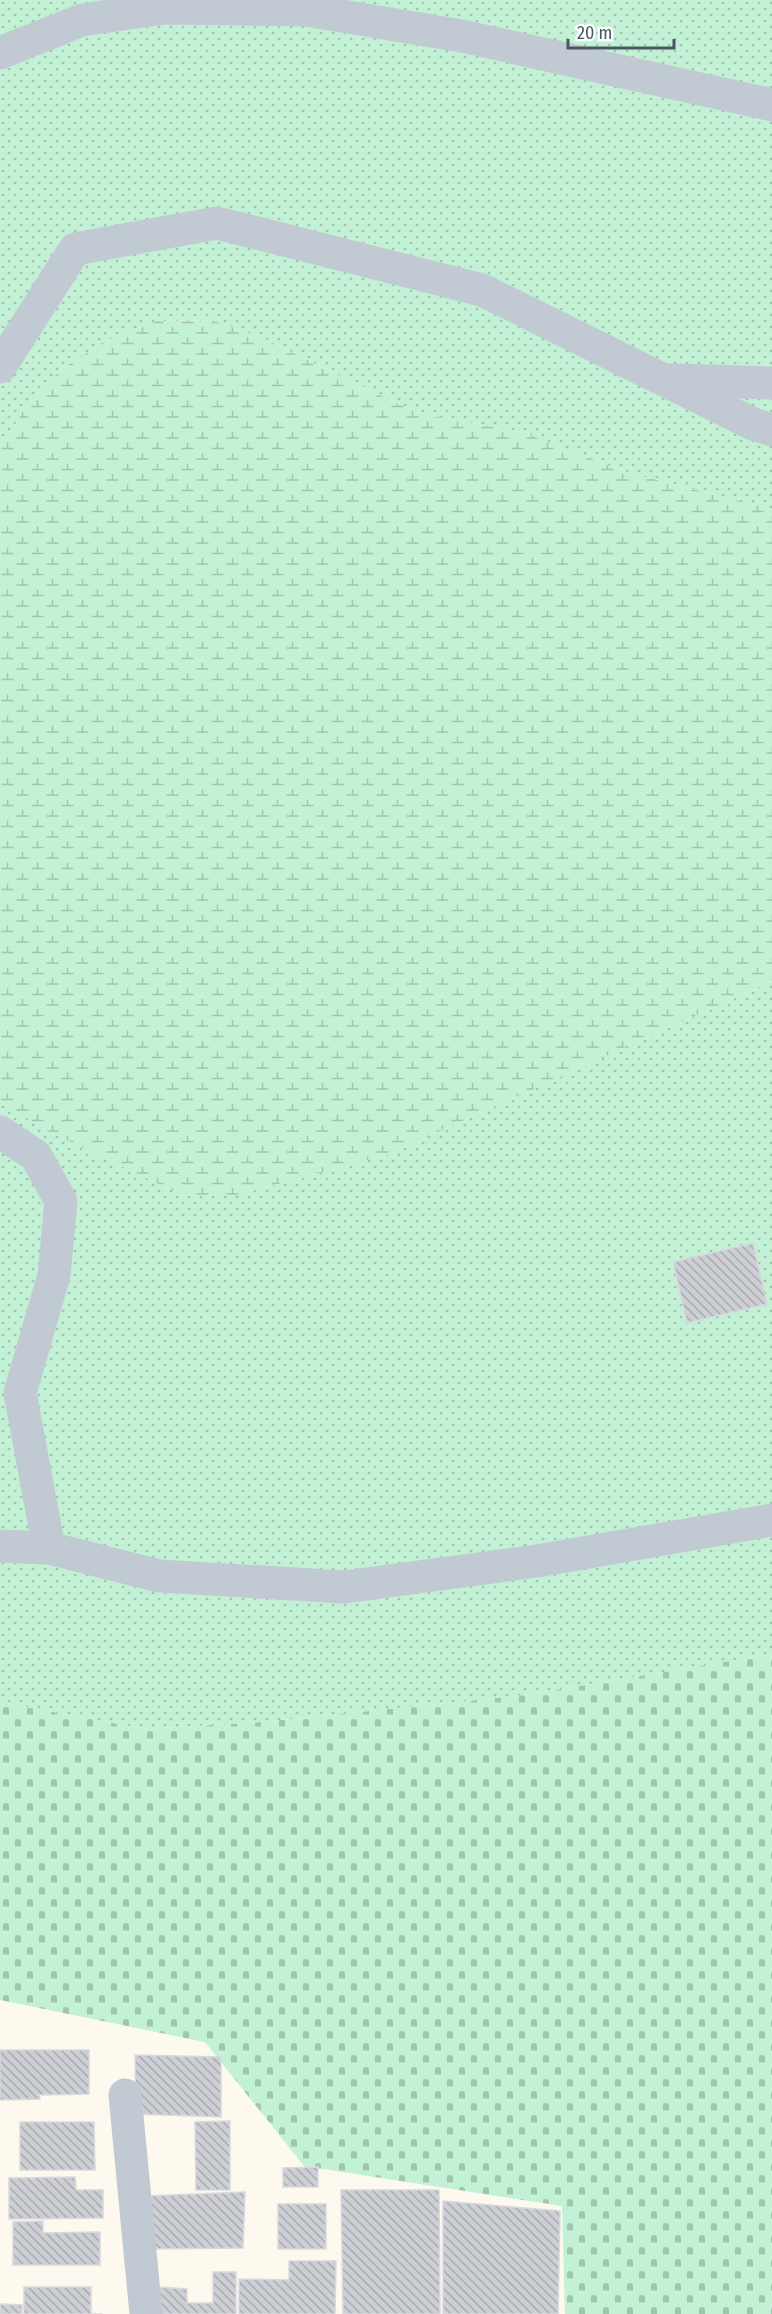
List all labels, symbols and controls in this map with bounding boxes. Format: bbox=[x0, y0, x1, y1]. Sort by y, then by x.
scale bar bbox=[568, 12, 674, 50]
text: 20 m bbox=[577, 22, 612, 44]

